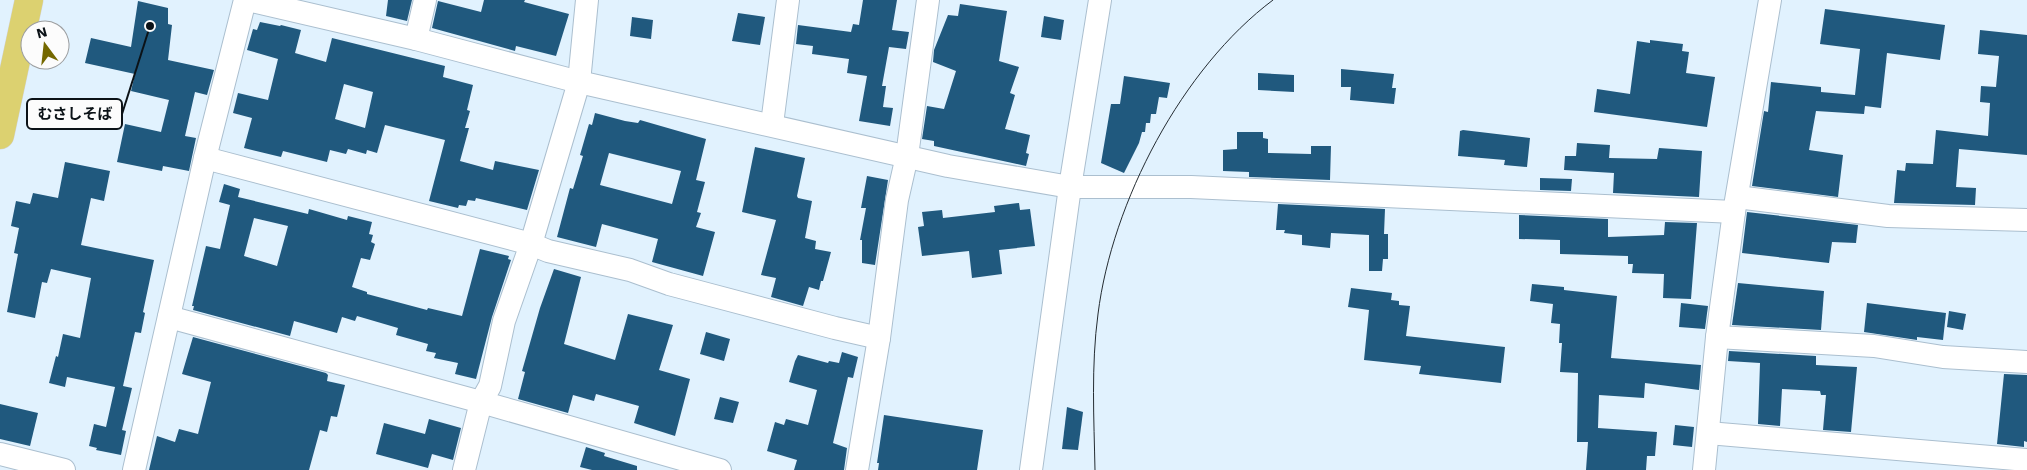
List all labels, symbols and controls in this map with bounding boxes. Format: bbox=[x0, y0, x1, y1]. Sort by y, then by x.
north arrow bbox=[20, 20, 70, 70]
text: N bbox=[35, 23, 49, 42]
callout: むさしそば bbox=[27, 99, 122, 129]
text: むさしそば bbox=[37, 105, 113, 123]

